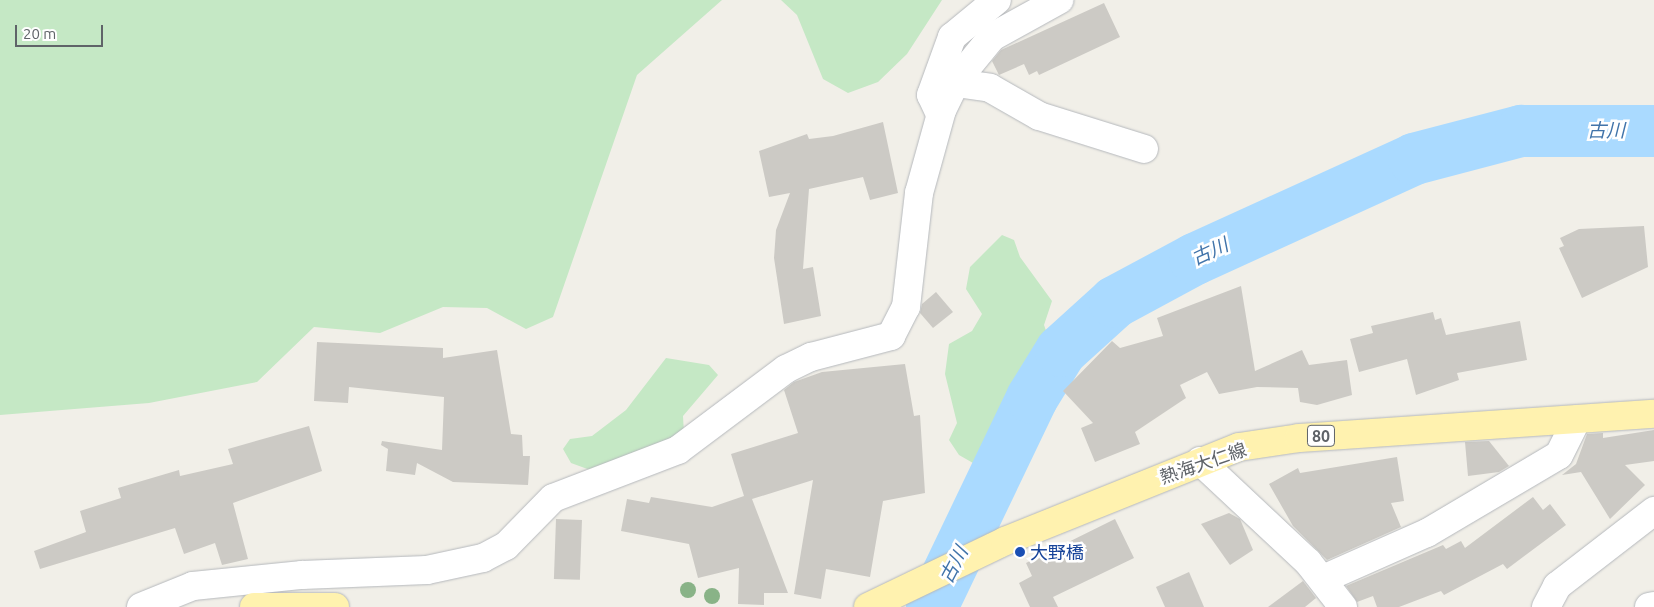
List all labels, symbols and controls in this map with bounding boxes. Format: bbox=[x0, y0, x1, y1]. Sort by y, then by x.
scale bar bbox=[18, 15, 105, 47]
text: 20 m bbox=[23, 25, 56, 42]
water label: 古川 bbox=[1587, 120, 1625, 142]
water label: 古川 bbox=[1188, 234, 1232, 270]
road number: 80 bbox=[1306, 422, 1336, 450]
street label: 熱海大仁線 bbox=[1157, 438, 1249, 488]
place label: 大野橋 bbox=[1030, 541, 1084, 563]
water label: 古川 bbox=[935, 543, 973, 587]
marker: 大野橋 bbox=[1014, 546, 1026, 558]

